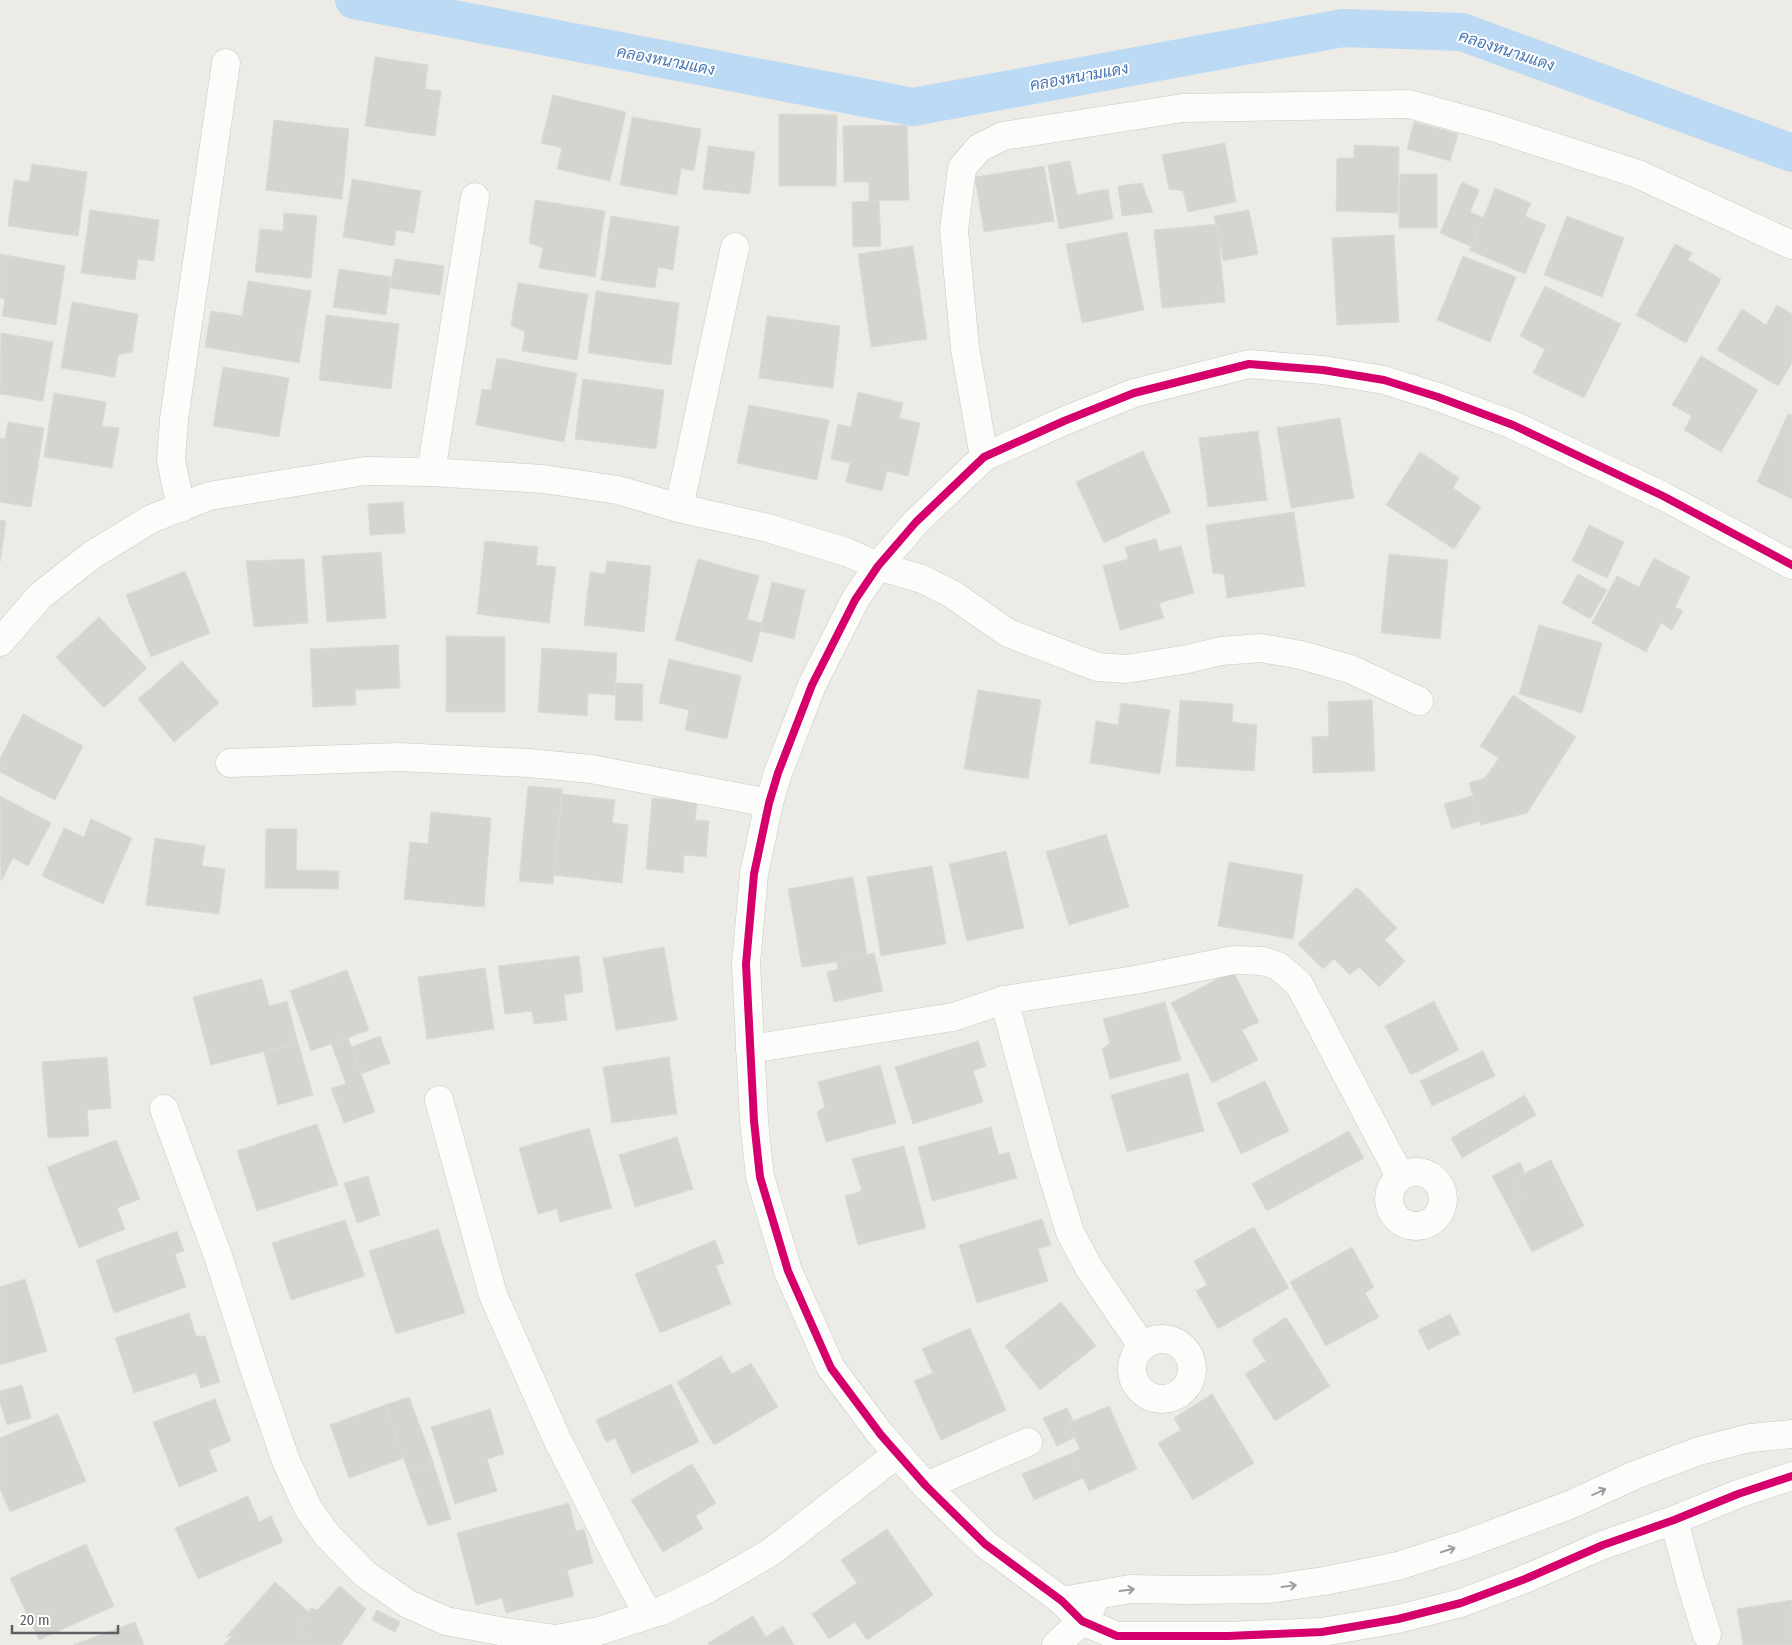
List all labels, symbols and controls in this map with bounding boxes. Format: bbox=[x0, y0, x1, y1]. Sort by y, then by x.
water label: คลองหนามแดง bbox=[1457, 26, 1557, 75]
water label: คลองหนามแดง bbox=[615, 42, 717, 79]
water label: คลองหนามแดง bbox=[1028, 58, 1130, 94]
one-way arrow bbox=[1591, 1486, 1606, 1496]
one-way arrow bbox=[1439, 1545, 1455, 1555]
one-way arrow bbox=[1281, 1581, 1297, 1591]
one-way arrow bbox=[1119, 1585, 1135, 1595]
scale bar bbox=[12, 1602, 119, 1634]
text: 20 m bbox=[20, 1611, 50, 1629]

